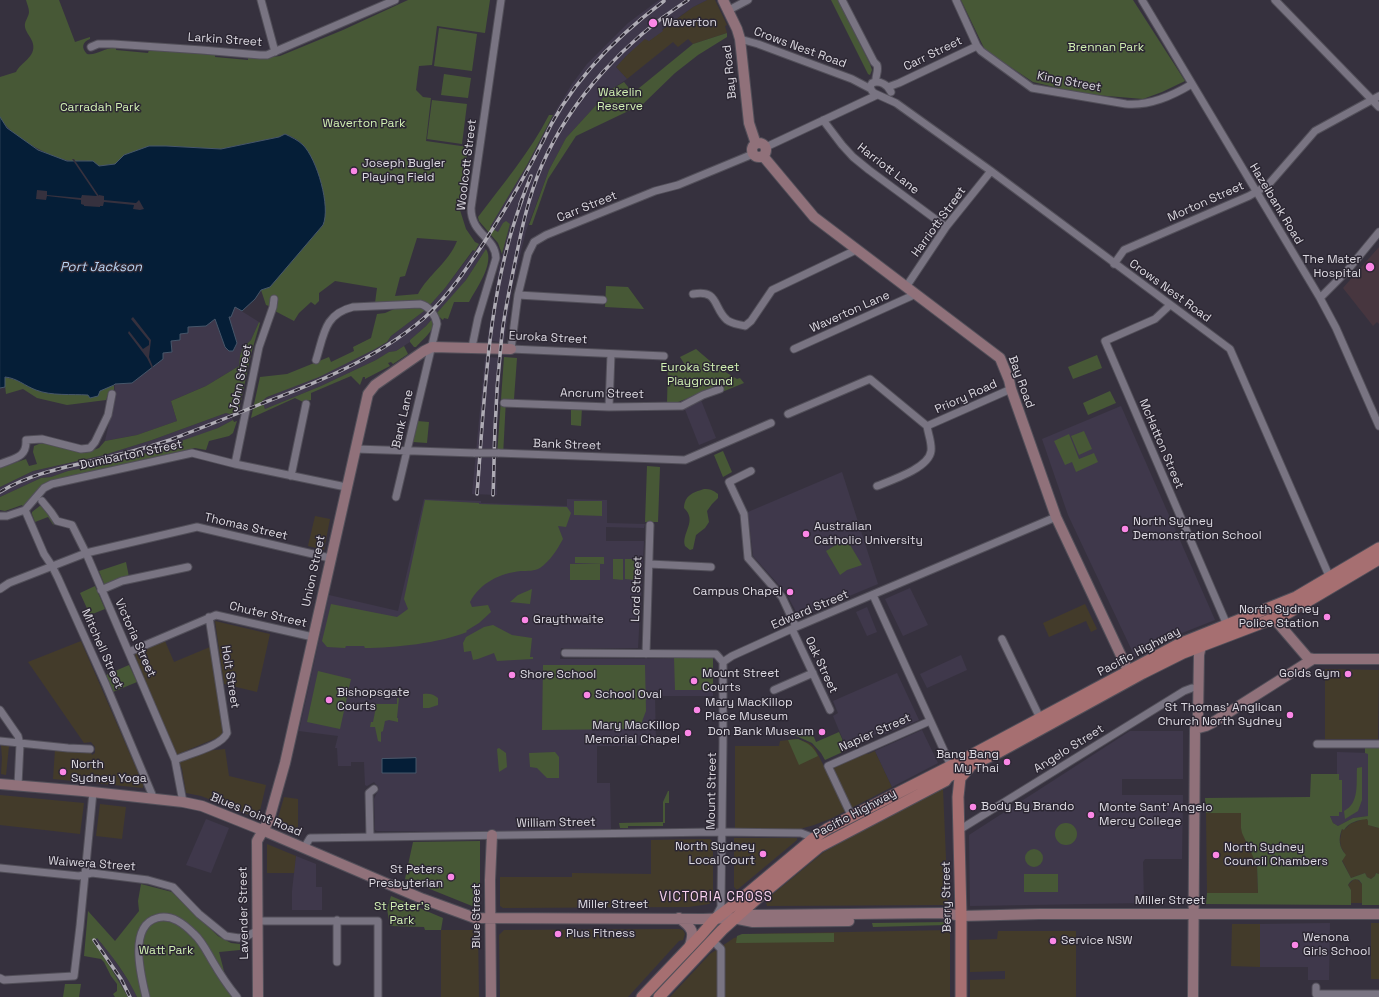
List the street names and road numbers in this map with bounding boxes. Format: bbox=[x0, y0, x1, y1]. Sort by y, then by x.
street label: Crows Nest Road bbox=[752, 25, 848, 71]
street label: Larkin Street bbox=[187, 30, 263, 50]
street label: Carr Street bbox=[901, 34, 965, 74]
street label: Bay Road bbox=[720, 44, 740, 100]
street label: King Street bbox=[1036, 69, 1102, 95]
street label: Woolcott Street bbox=[454, 119, 480, 211]
street label: Harriott Lane bbox=[854, 140, 922, 198]
street label: Hazelbank Road bbox=[1246, 161, 1306, 247]
street label: Morton Street bbox=[1166, 179, 1246, 225]
street label: Harriott Street bbox=[909, 184, 969, 260]
street label: Carr Street bbox=[555, 188, 619, 226]
street label: Crows Nest Road bbox=[1126, 256, 1214, 326]
street label: Waverton Lane bbox=[808, 288, 892, 336]
street label: Euroka Street bbox=[508, 329, 588, 347]
street label: John Street bbox=[227, 343, 255, 413]
street label: Bay Road bbox=[1005, 354, 1037, 410]
street label: Priory Road bbox=[933, 377, 999, 417]
street label: Ancrum Street bbox=[560, 386, 644, 402]
street label: Bank Lane bbox=[389, 388, 417, 450]
street label: McHatton Street bbox=[1136, 397, 1186, 491]
street label: Dumbarton Street bbox=[78, 437, 184, 473]
street label: Bank Street bbox=[533, 437, 601, 453]
street label: Thomas Street bbox=[203, 510, 289, 544]
street label: Union Street bbox=[299, 534, 329, 608]
street label: Lord Street bbox=[629, 556, 645, 622]
street label: Edward Street bbox=[769, 587, 851, 633]
street label: Victoria Street bbox=[111, 597, 159, 679]
street label: Chuter Street bbox=[228, 599, 308, 631]
street label: Mitchell Street bbox=[78, 607, 126, 691]
street label: Pacific Highway bbox=[1095, 624, 1183, 680]
street label: Oak Street bbox=[802, 634, 840, 696]
street label: Holt Street bbox=[218, 645, 242, 709]
street label: Napier Street bbox=[837, 711, 913, 755]
street label: Angelo Street bbox=[1031, 722, 1107, 776]
street label: Mount Street bbox=[704, 752, 720, 830]
street label: Pacific Highway bbox=[811, 786, 899, 842]
street label: Blues Point Road bbox=[208, 790, 304, 840]
street label: William Street bbox=[516, 815, 596, 831]
street label: Waiwera Street bbox=[48, 854, 136, 874]
street label: Berry Street bbox=[939, 861, 955, 933]
street label: Lavender Street bbox=[236, 866, 252, 960]
street label: Blue Street bbox=[470, 883, 484, 949]
street label: Miller Street bbox=[1135, 894, 1205, 908]
street label: Miller Street bbox=[578, 898, 648, 912]

